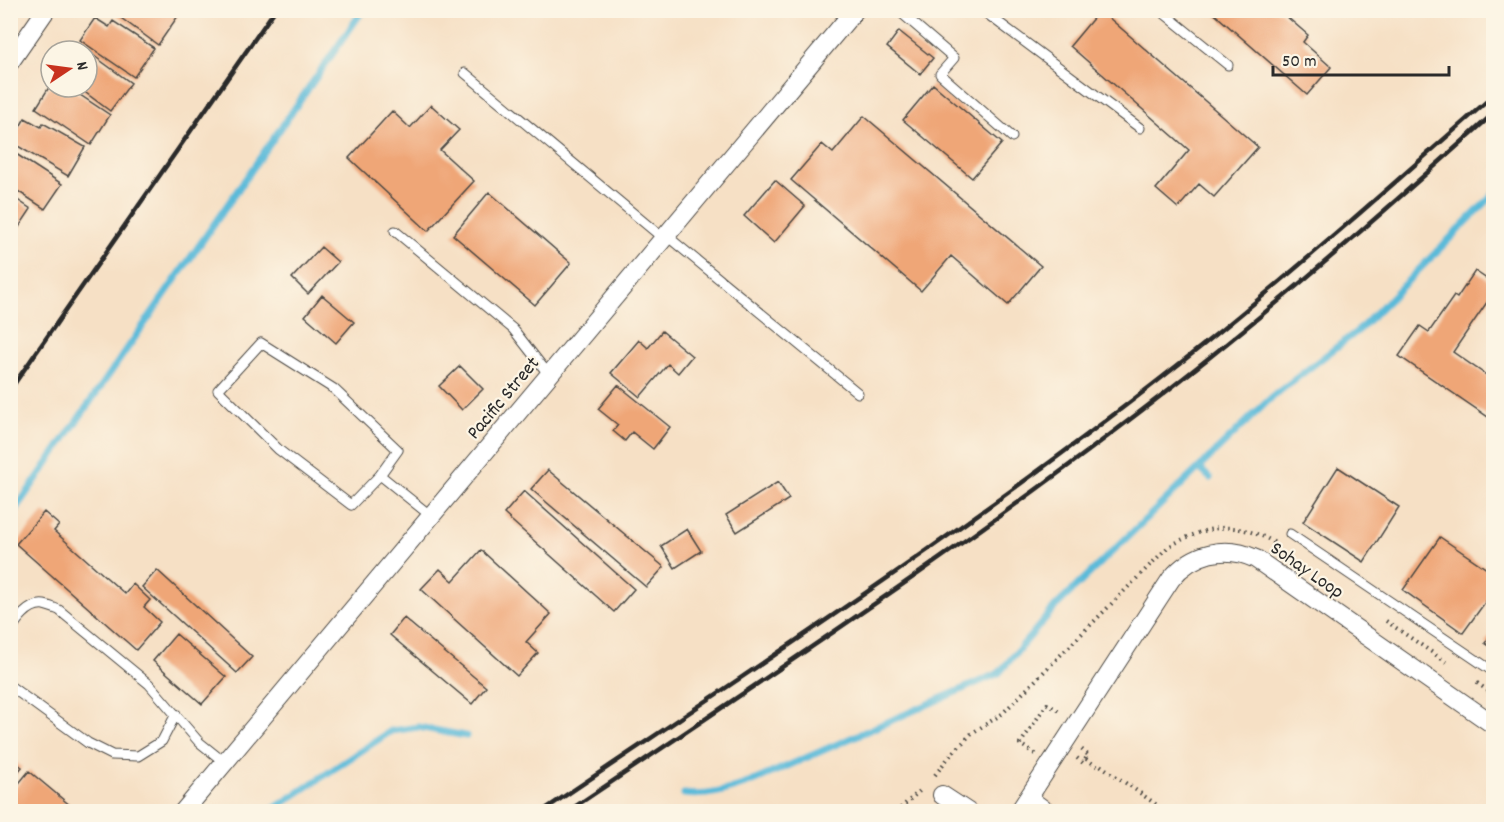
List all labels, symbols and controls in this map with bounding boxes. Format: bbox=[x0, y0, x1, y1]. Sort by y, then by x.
north arrow bbox=[39, 39, 99, 99]
scale bar bbox=[1273, 39, 1448, 77]
text: 50 m bbox=[1282, 50, 1317, 75]
text: N bbox=[69, 60, 93, 73]
street label: Pacific Street bbox=[461, 351, 547, 446]
street label: Sohay Loop bbox=[1264, 536, 1349, 607]

